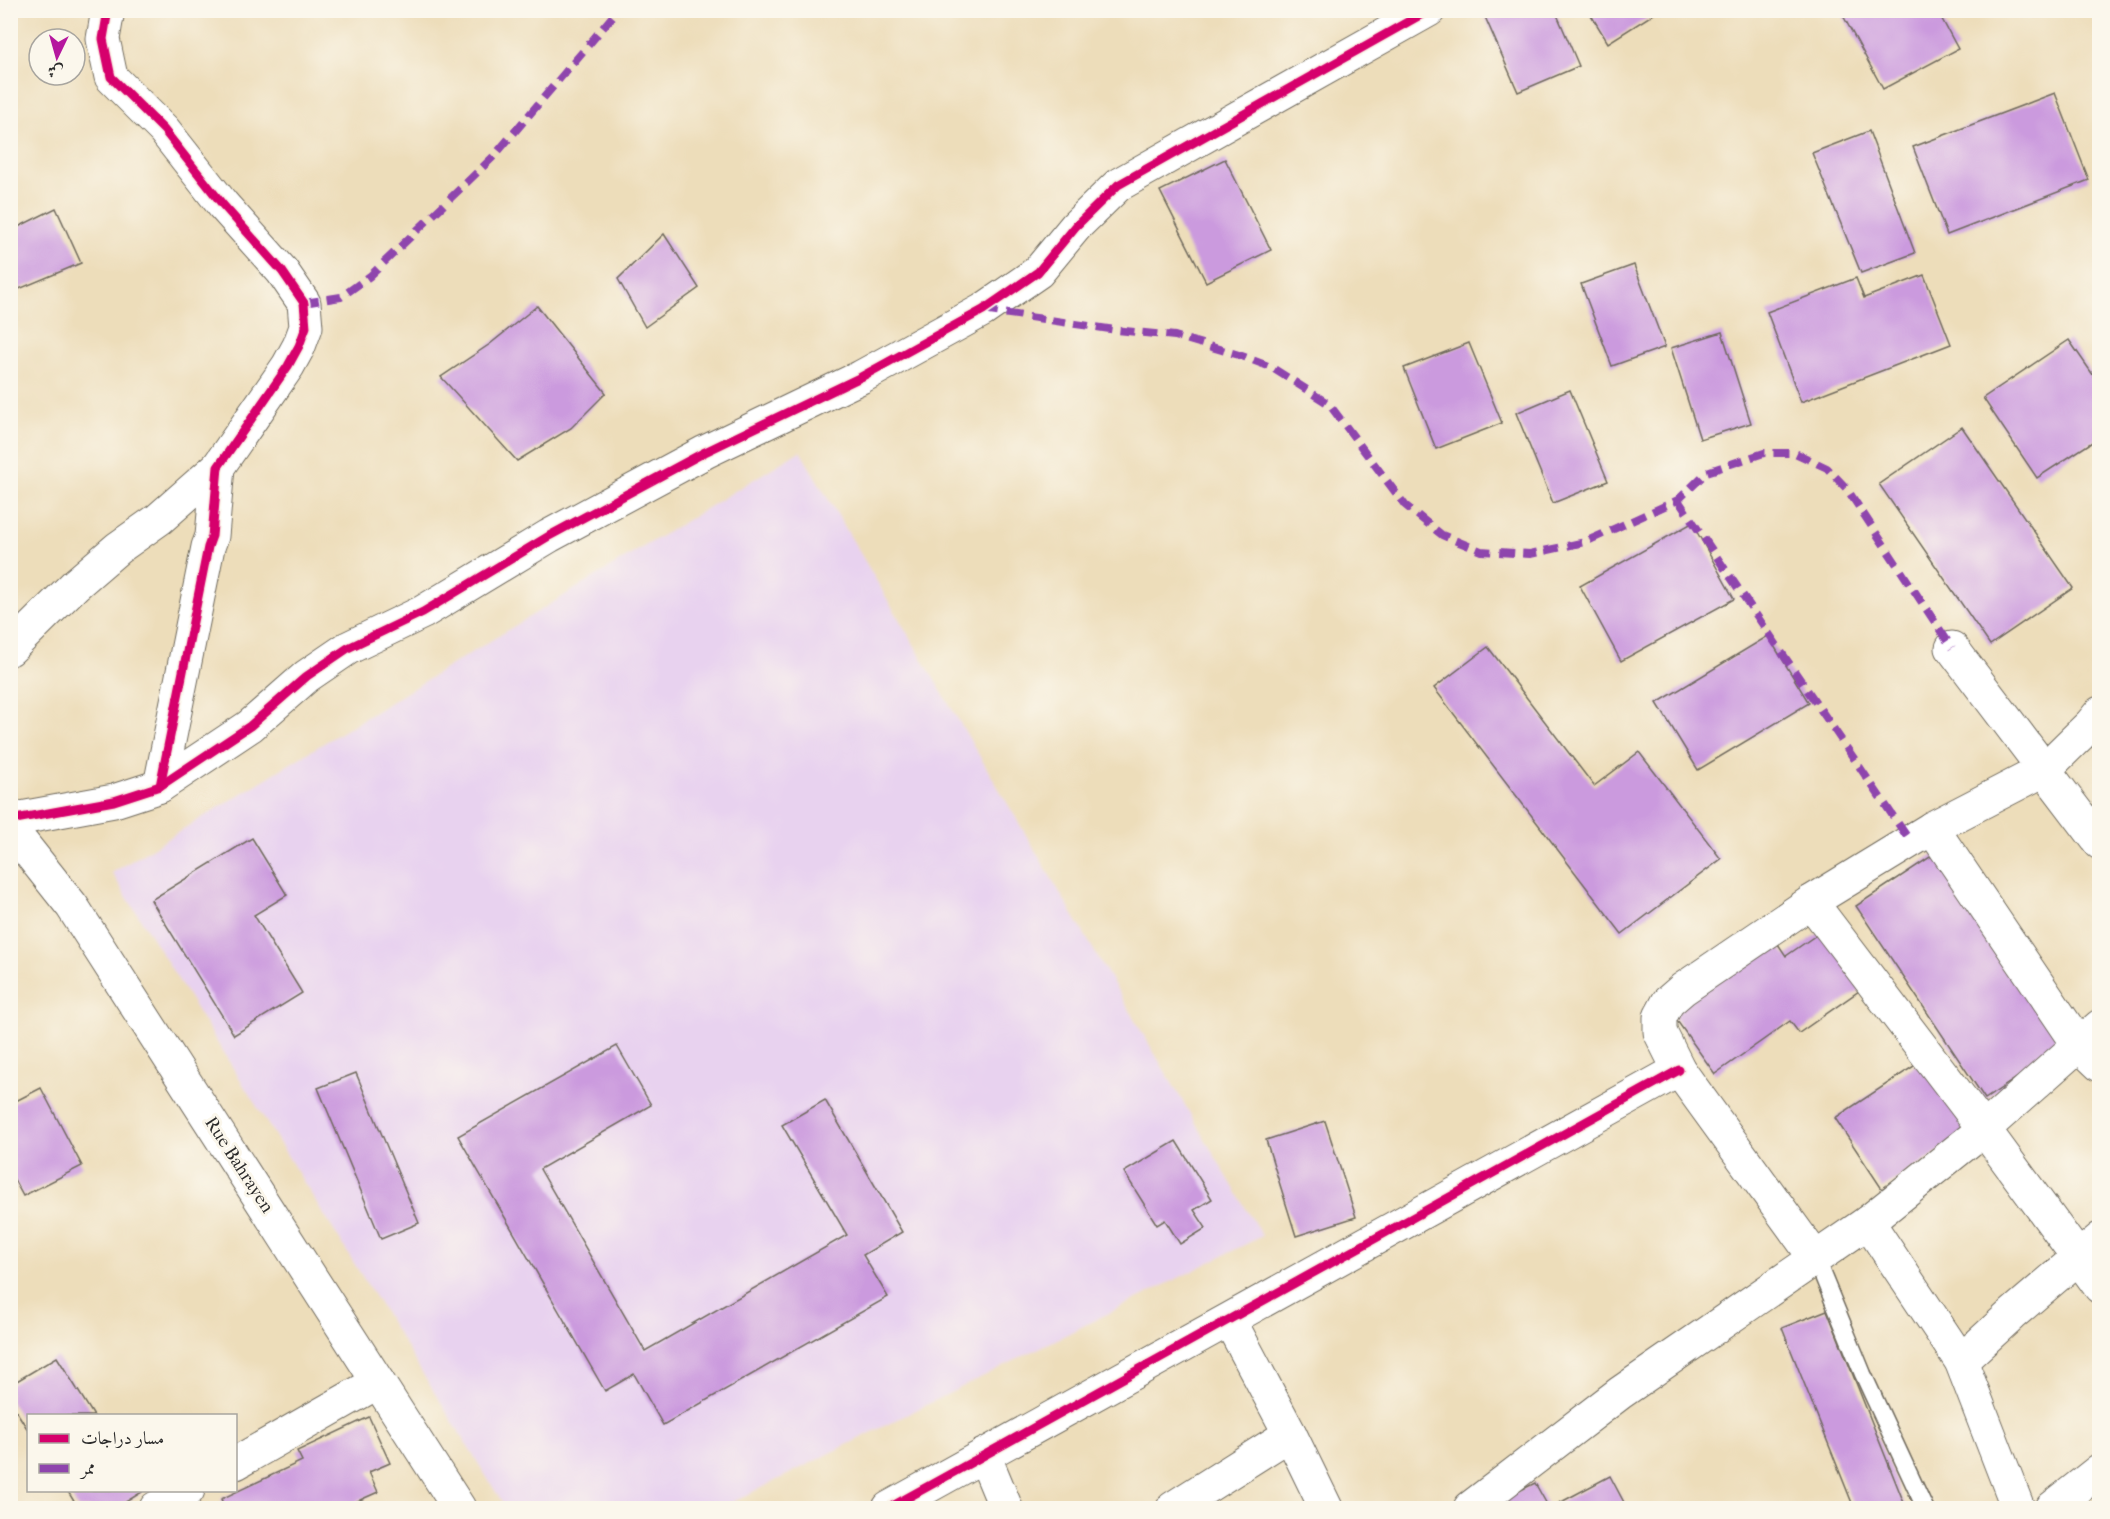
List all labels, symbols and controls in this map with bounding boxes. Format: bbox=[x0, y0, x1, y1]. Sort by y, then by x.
north arrow bbox=[27, 27, 87, 87]
text: ش bbox=[47, 61, 64, 82]
street label: Rue Bahrayen bbox=[200, 1113, 278, 1217]
legend bbox=[27, 1414, 237, 1492]
text: مسار دراجات bbox=[81, 1428, 164, 1449]
text: ممر bbox=[79, 1458, 95, 1480]

